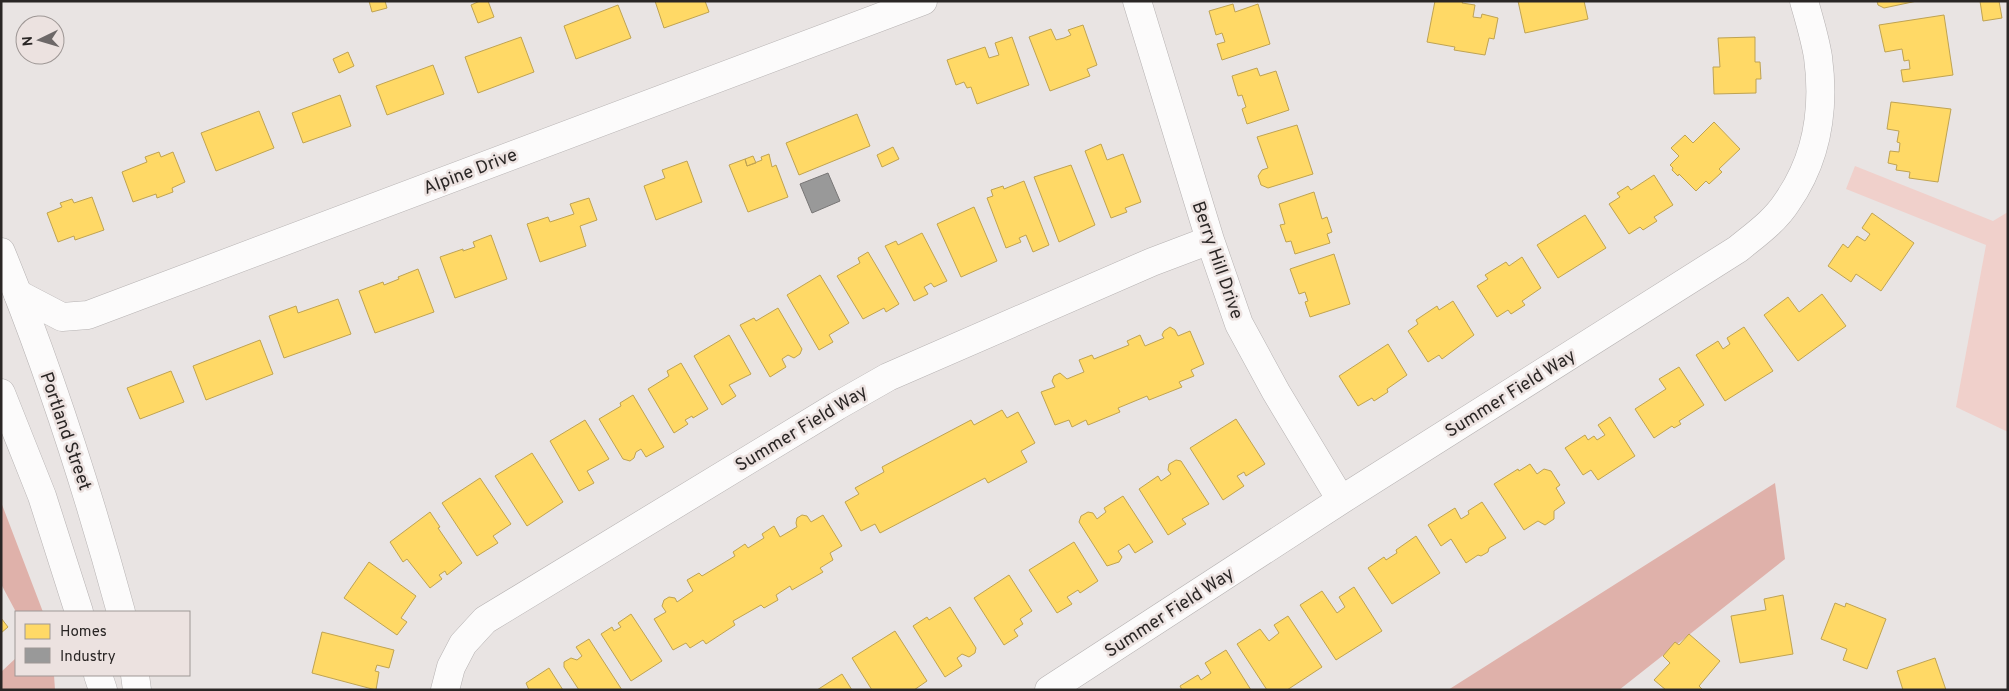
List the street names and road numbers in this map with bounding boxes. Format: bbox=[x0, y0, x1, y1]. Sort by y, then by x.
street label: Alpine Drive bbox=[420, 144, 521, 201]
street label: Berry Hill Drive bbox=[1186, 199, 1248, 322]
street label: Summer Field Way bbox=[1441, 345, 1580, 444]
street label: Portland Street bbox=[34, 369, 96, 494]
street label: Summer Field Way bbox=[732, 381, 872, 478]
street label: Summer Field Way bbox=[1101, 563, 1239, 664]

